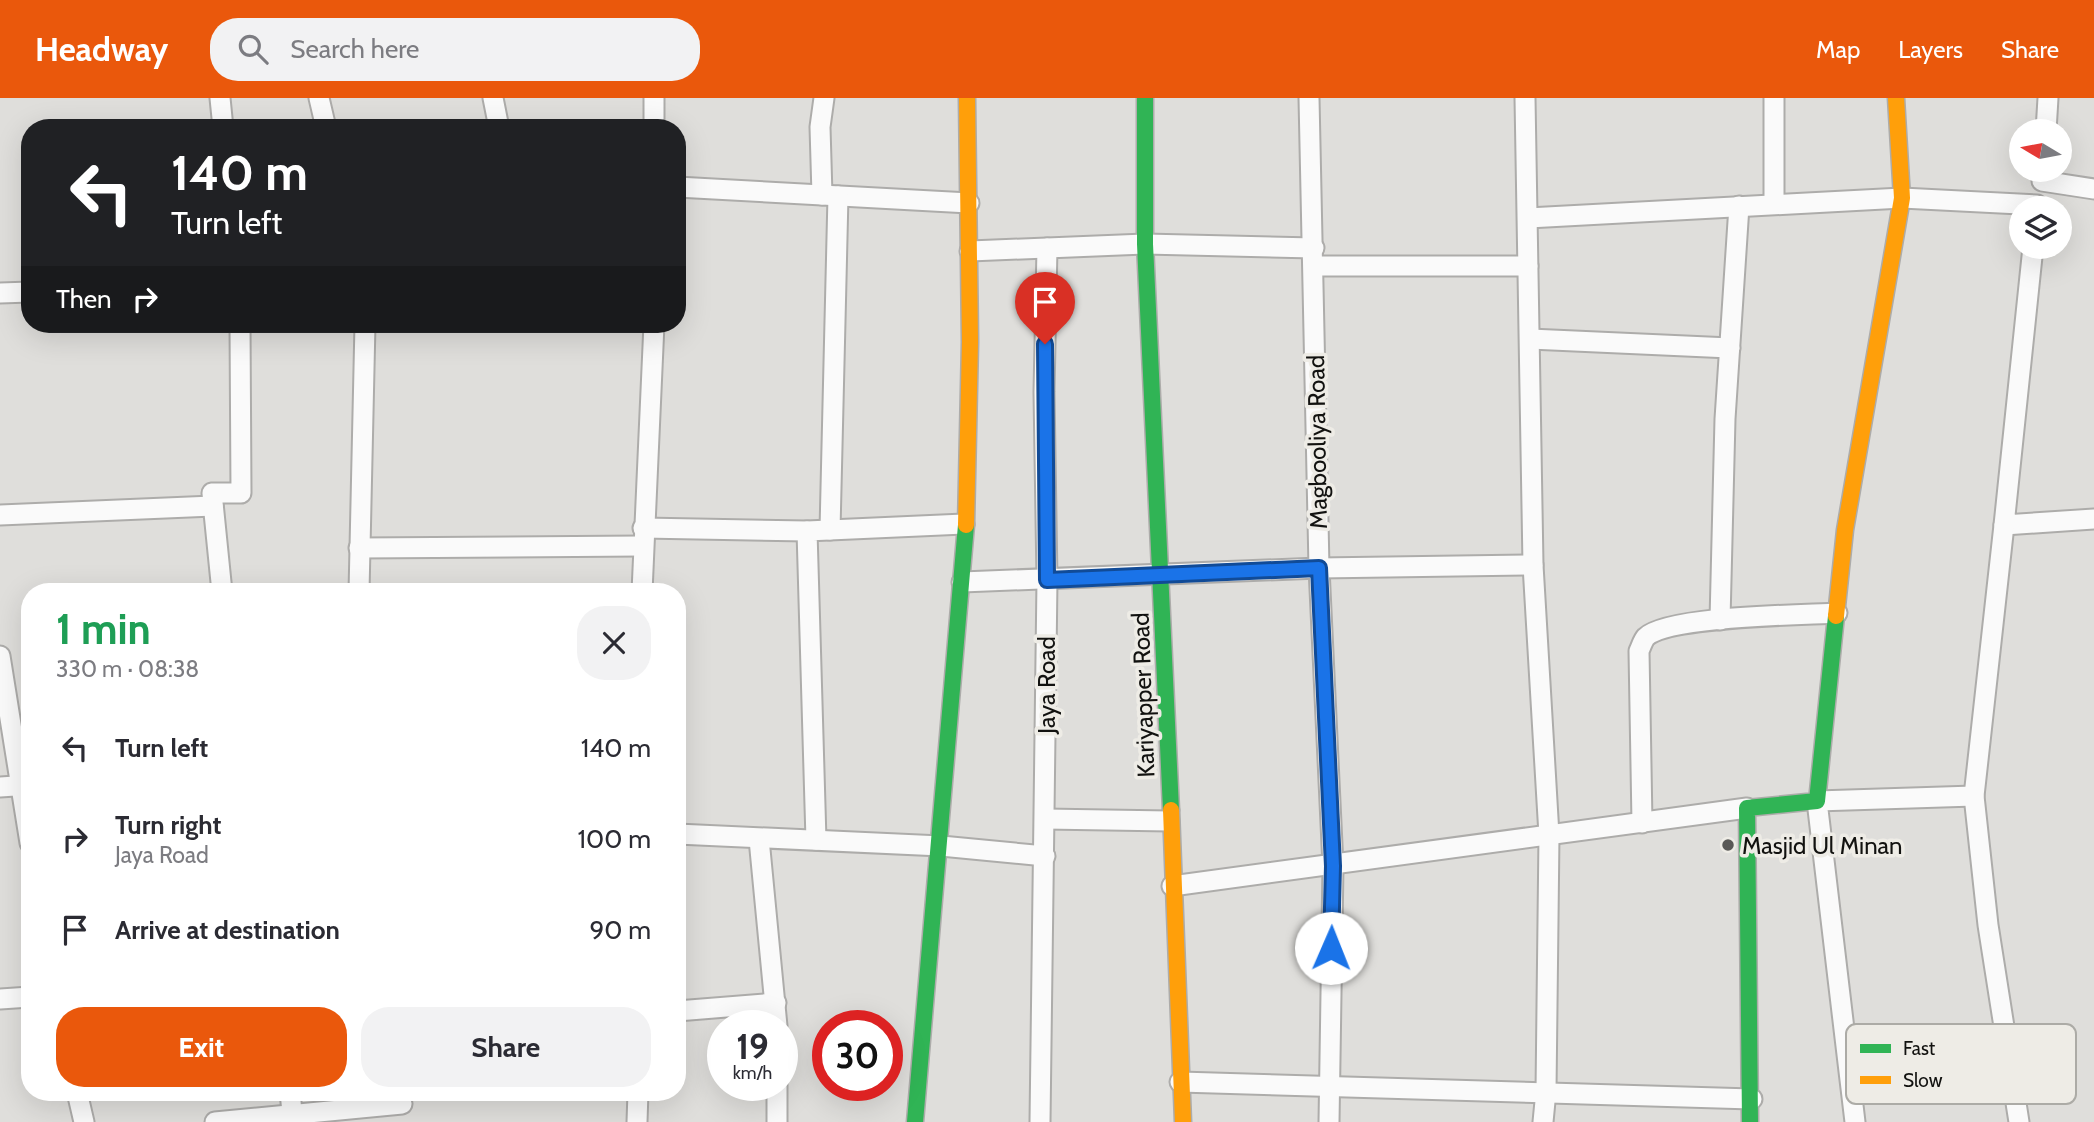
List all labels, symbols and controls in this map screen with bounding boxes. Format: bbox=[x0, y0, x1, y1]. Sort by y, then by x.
search box bbox=[210, 18, 700, 81]
text: Headway bbox=[35, 29, 168, 69]
icon: search bbox=[234, 30, 272, 68]
text: Search here bbox=[290, 33, 419, 65]
text: Map bbox=[1816, 35, 1860, 64]
text: Layers bbox=[1898, 35, 1963, 64]
text: Share bbox=[2001, 35, 2059, 64]
north arrow bbox=[2009, 119, 2072, 182]
map controls bbox=[2009, 119, 2072, 259]
text: 140 m bbox=[171, 143, 308, 202]
icon: left bbox=[56, 147, 147, 238]
button: layers bbox=[2009, 196, 2072, 259]
text: Turn left bbox=[171, 203, 282, 242]
pin bbox=[1015, 272, 1075, 344]
icon: right bbox=[126, 280, 164, 318]
text: Then bbox=[56, 283, 112, 315]
icon: arrive bbox=[1026, 283, 1064, 321]
street label: Magbooliya Road bbox=[1301, 355, 1333, 529]
text: 1 min bbox=[56, 603, 151, 655]
button: close bbox=[577, 606, 651, 680]
street label: Kariyapper Road bbox=[1126, 612, 1160, 778]
street label: Jaya Road bbox=[1032, 636, 1061, 735]
text: 330 m · 08:38 bbox=[56, 655, 199, 683]
icon: left bbox=[56, 729, 94, 767]
text: Turn left bbox=[115, 732, 208, 764]
text: 140 m bbox=[581, 732, 651, 764]
text: Turn right bbox=[115, 809, 221, 841]
icon: right bbox=[56, 820, 94, 858]
text: 100 m bbox=[578, 823, 651, 855]
place label: Masjid Ul Minan bbox=[1742, 831, 1903, 860]
marker: Masjid Ul Minan bbox=[1720, 837, 1736, 853]
text: Jaya Road bbox=[115, 841, 209, 869]
icon: arrive bbox=[56, 911, 94, 949]
position arrow bbox=[1294, 911, 1368, 985]
text: Arrive at destination bbox=[115, 914, 340, 946]
text: 90 m bbox=[589, 914, 651, 946]
button: Exit bbox=[56, 1007, 347, 1087]
button: Share bbox=[361, 1007, 651, 1087]
speed limit sign: 30 bbox=[812, 1010, 903, 1101]
legend bbox=[1846, 1024, 2076, 1104]
text: 19 bbox=[736, 1025, 769, 1068]
text: Fast bbox=[1903, 1037, 1936, 1060]
text: km/h bbox=[733, 1062, 772, 1084]
text: Slow bbox=[1903, 1069, 1943, 1092]

